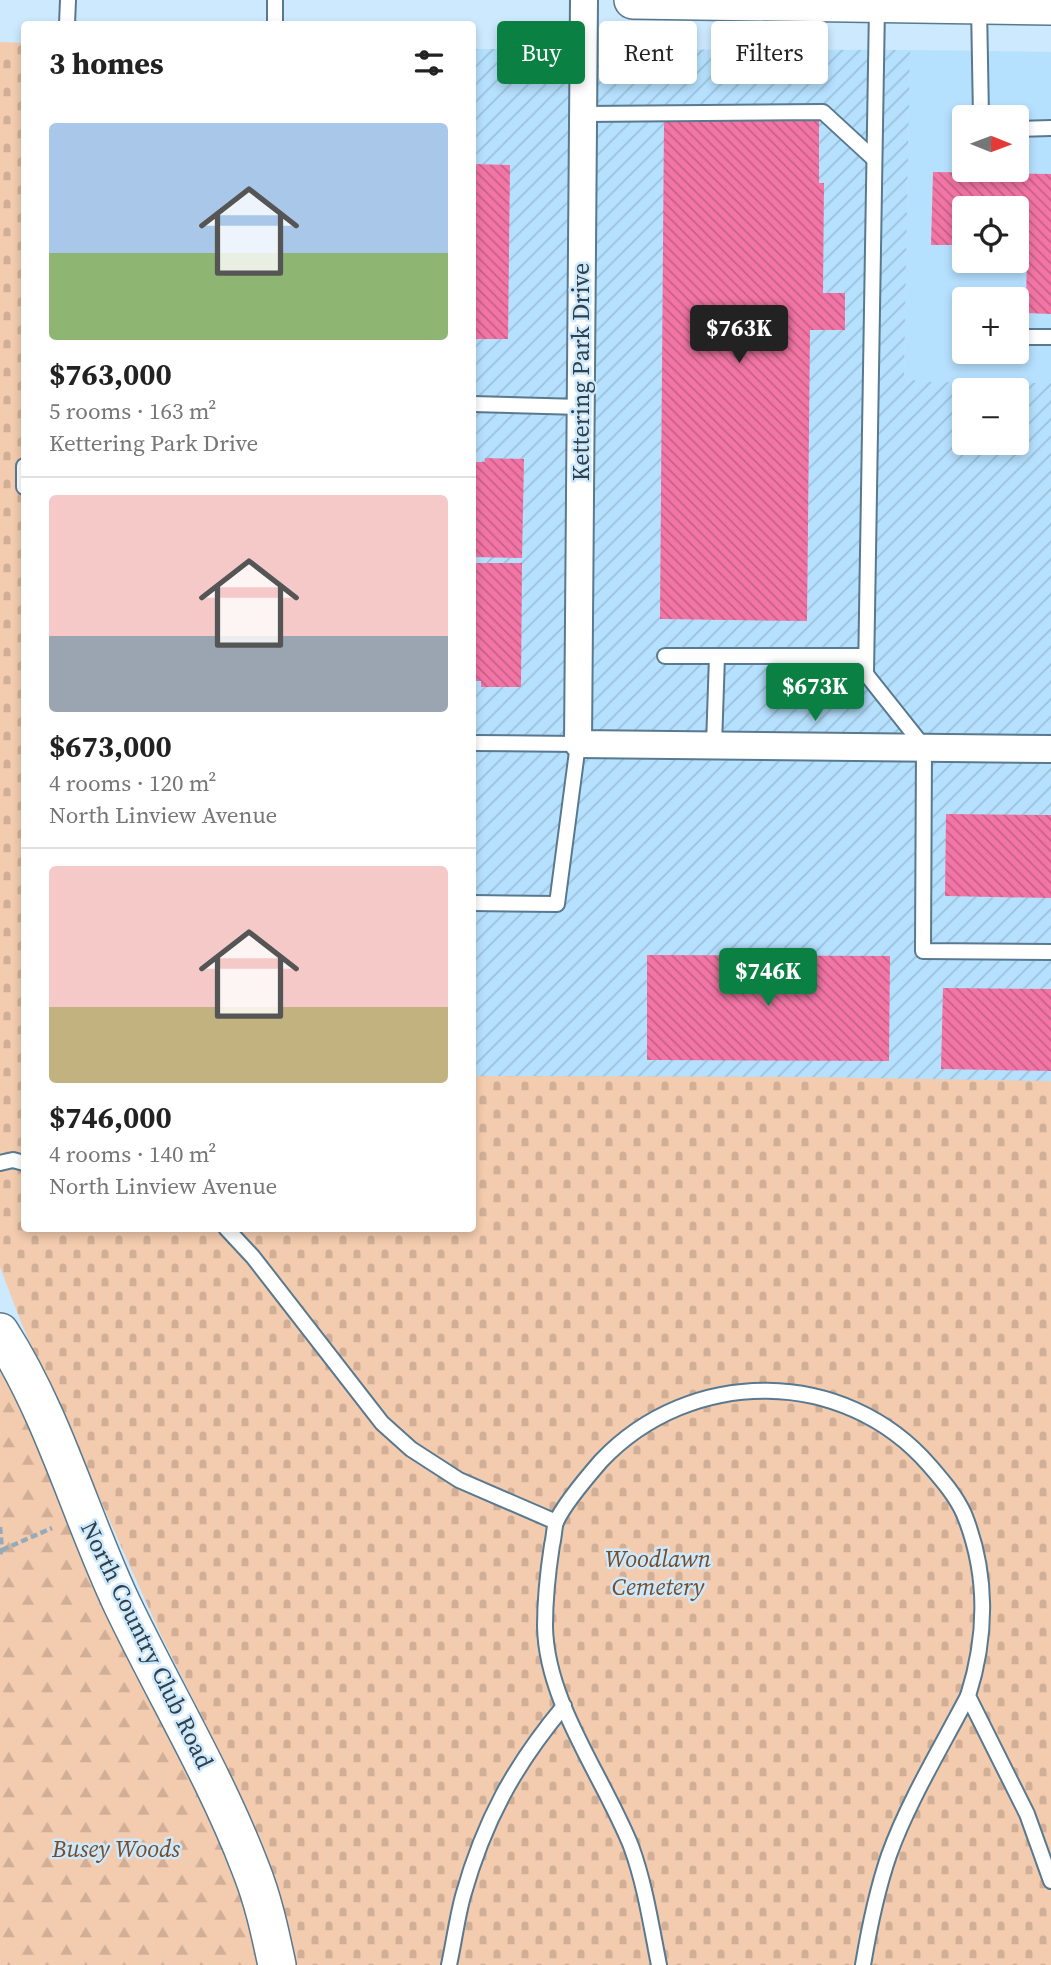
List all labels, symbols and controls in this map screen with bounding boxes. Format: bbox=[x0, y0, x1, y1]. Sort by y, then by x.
chip: Buy bbox=[497, 21, 585, 84]
chip: Rent bbox=[599, 21, 697, 84]
chip: Filters bbox=[711, 21, 828, 84]
text: 3 homes bbox=[49, 43, 164, 84]
icon: filters bbox=[410, 44, 448, 82]
north arrow bbox=[952, 105, 1029, 182]
map controls bbox=[952, 105, 1029, 455]
icon: home bbox=[186, 168, 312, 294]
button: locate bbox=[952, 196, 1029, 273]
street label: Kettering Park Drive bbox=[564, 263, 597, 481]
button: + bbox=[952, 287, 1029, 364]
pin: $763K bbox=[690, 306, 788, 365]
text: $763K bbox=[706, 312, 772, 344]
text: $763,000 bbox=[49, 354, 172, 395]
button: − bbox=[952, 378, 1029, 455]
text: 5 rooms · 163 m² bbox=[49, 395, 216, 427]
text: Kettering Park Drive bbox=[49, 427, 258, 459]
icon: home bbox=[186, 540, 312, 666]
pin: $673K bbox=[766, 664, 864, 723]
text: $673K bbox=[782, 670, 848, 702]
text: $673,000 bbox=[49, 726, 172, 767]
text: 4 rooms · 120 m² bbox=[49, 767, 216, 799]
text: North Linview Avenue bbox=[49, 799, 277, 831]
icon: home bbox=[186, 911, 312, 1037]
pin: $746K bbox=[719, 948, 817, 1008]
text: $746K bbox=[735, 955, 801, 987]
text: $746,000 bbox=[49, 1097, 172, 1138]
text: 4 rooms · 140 m² bbox=[49, 1138, 216, 1170]
text: North Linview Avenue bbox=[49, 1170, 277, 1202]
street label: North Country Club Road bbox=[73, 1516, 222, 1774]
park label: Woodlawn Cemetery bbox=[605, 1542, 711, 1603]
park label: Busey Woods bbox=[51, 1832, 180, 1865]

